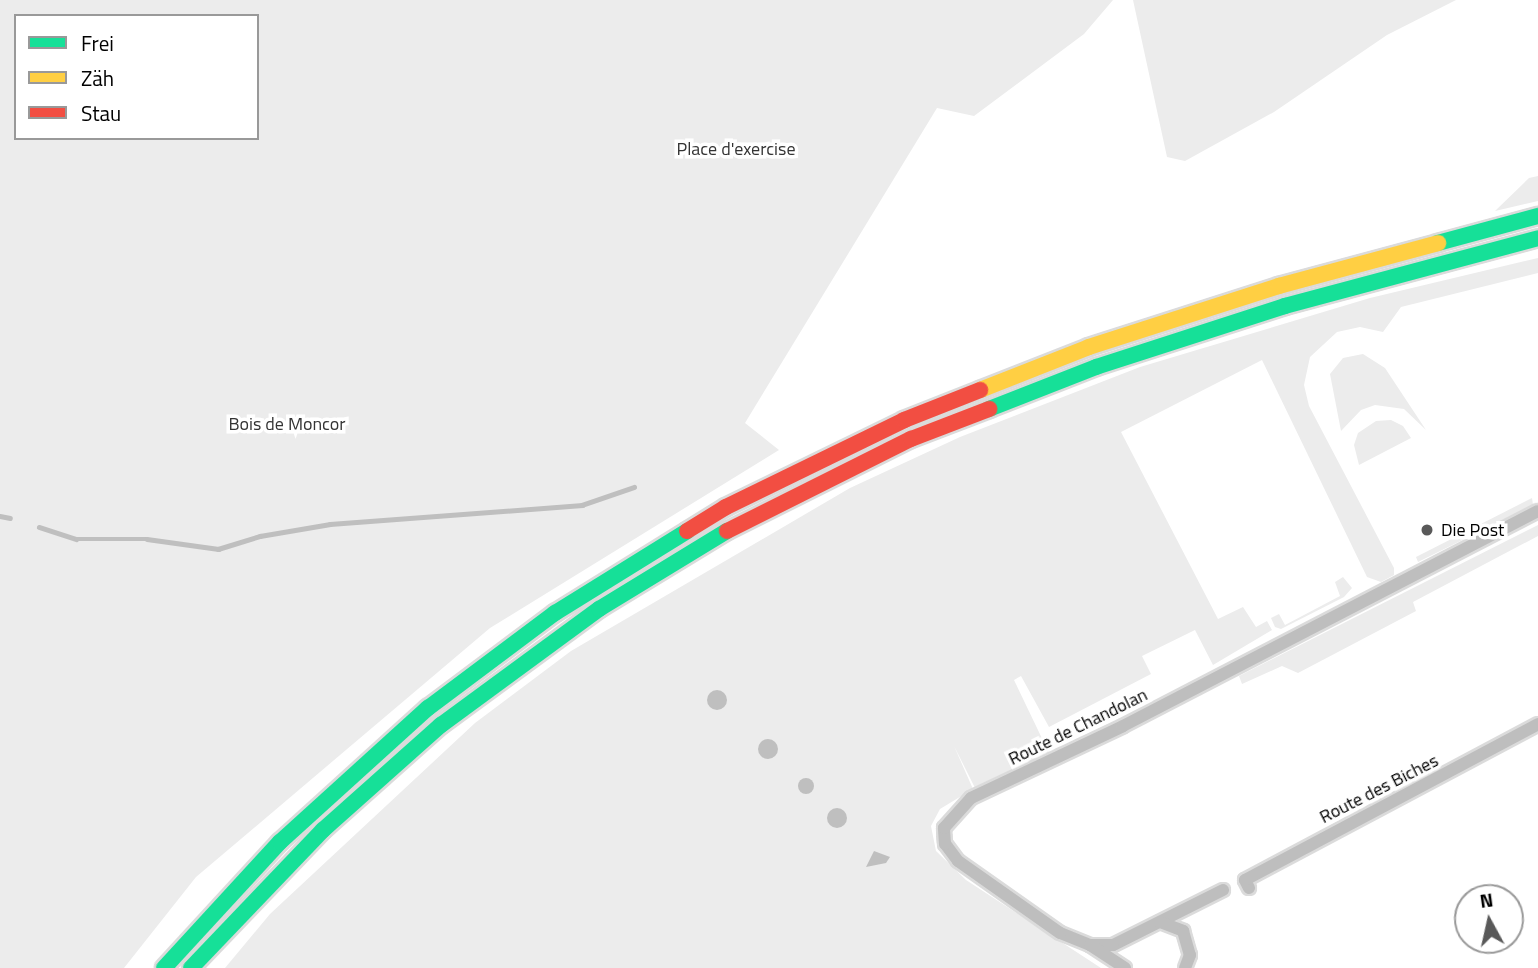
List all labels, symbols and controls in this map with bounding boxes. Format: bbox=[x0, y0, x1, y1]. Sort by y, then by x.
legend bbox=[14, 14, 259, 140]
text: Frei bbox=[81, 27, 114, 59]
text: Zäh bbox=[81, 62, 114, 94]
text: Stau bbox=[81, 97, 121, 129]
park label: Place d'exercise bbox=[677, 138, 795, 160]
park label: Bois de Moncor bbox=[228, 413, 346, 435]
place label: Die Post bbox=[1441, 519, 1504, 541]
marker: Die Post bbox=[1419, 522, 1435, 538]
street label: Route de Chandolan bbox=[1005, 684, 1151, 770]
street label: Route des Biches bbox=[1316, 750, 1442, 828]
north arrow bbox=[1454, 884, 1524, 954]
text: N bbox=[1478, 884, 1495, 915]

